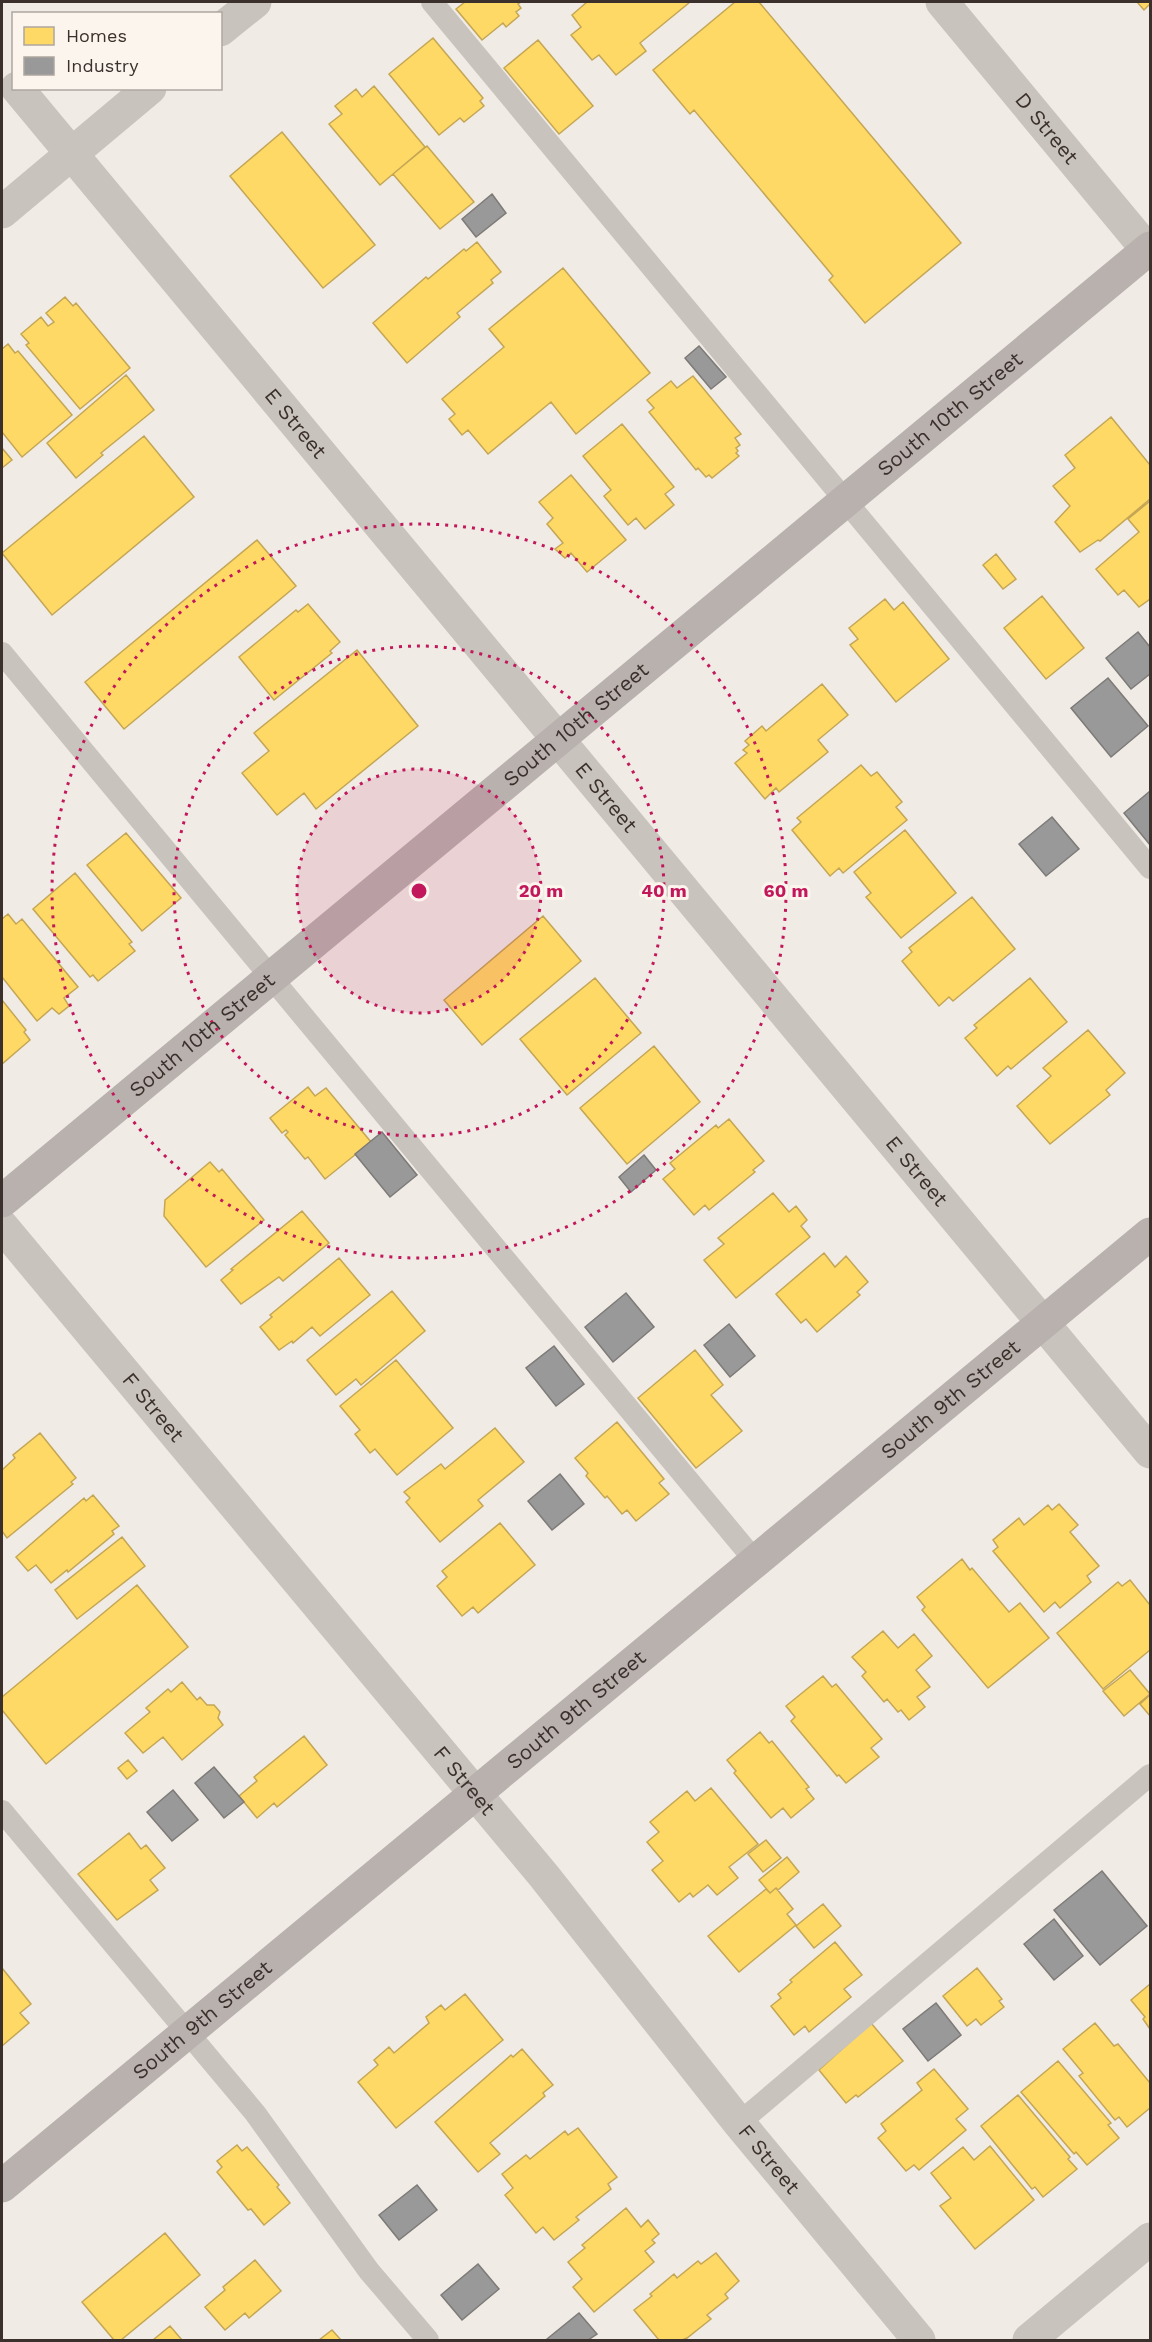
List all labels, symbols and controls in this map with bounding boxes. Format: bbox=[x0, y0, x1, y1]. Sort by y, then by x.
legend bbox=[12, 12, 222, 90]
text: Homes bbox=[66, 25, 127, 46]
text: Industry bbox=[66, 55, 139, 76]
street label: D Street bbox=[1010, 87, 1084, 169]
street label: South 10th Street bbox=[872, 346, 1027, 481]
street label: E Street bbox=[260, 383, 332, 463]
street label: South 10th Street bbox=[498, 657, 653, 792]
street label: E Street bbox=[570, 757, 643, 837]
text: 20 m bbox=[519, 880, 563, 901]
text: 40 m bbox=[641, 880, 687, 901]
text: 60 m bbox=[764, 880, 808, 901]
centre of rings bbox=[409, 881, 429, 901]
street label: South 10th Street bbox=[124, 967, 280, 1102]
street label: E Street bbox=[881, 1131, 954, 1211]
street label: South 9th Street bbox=[875, 1334, 1025, 1464]
street label: F Street bbox=[117, 1367, 190, 1447]
street label: South 9th Street bbox=[501, 1644, 651, 1774]
street label: F Street bbox=[429, 1740, 501, 1820]
street label: South 9th Street bbox=[127, 1955, 277, 2085]
street label: F Street bbox=[733, 2119, 806, 2199]

